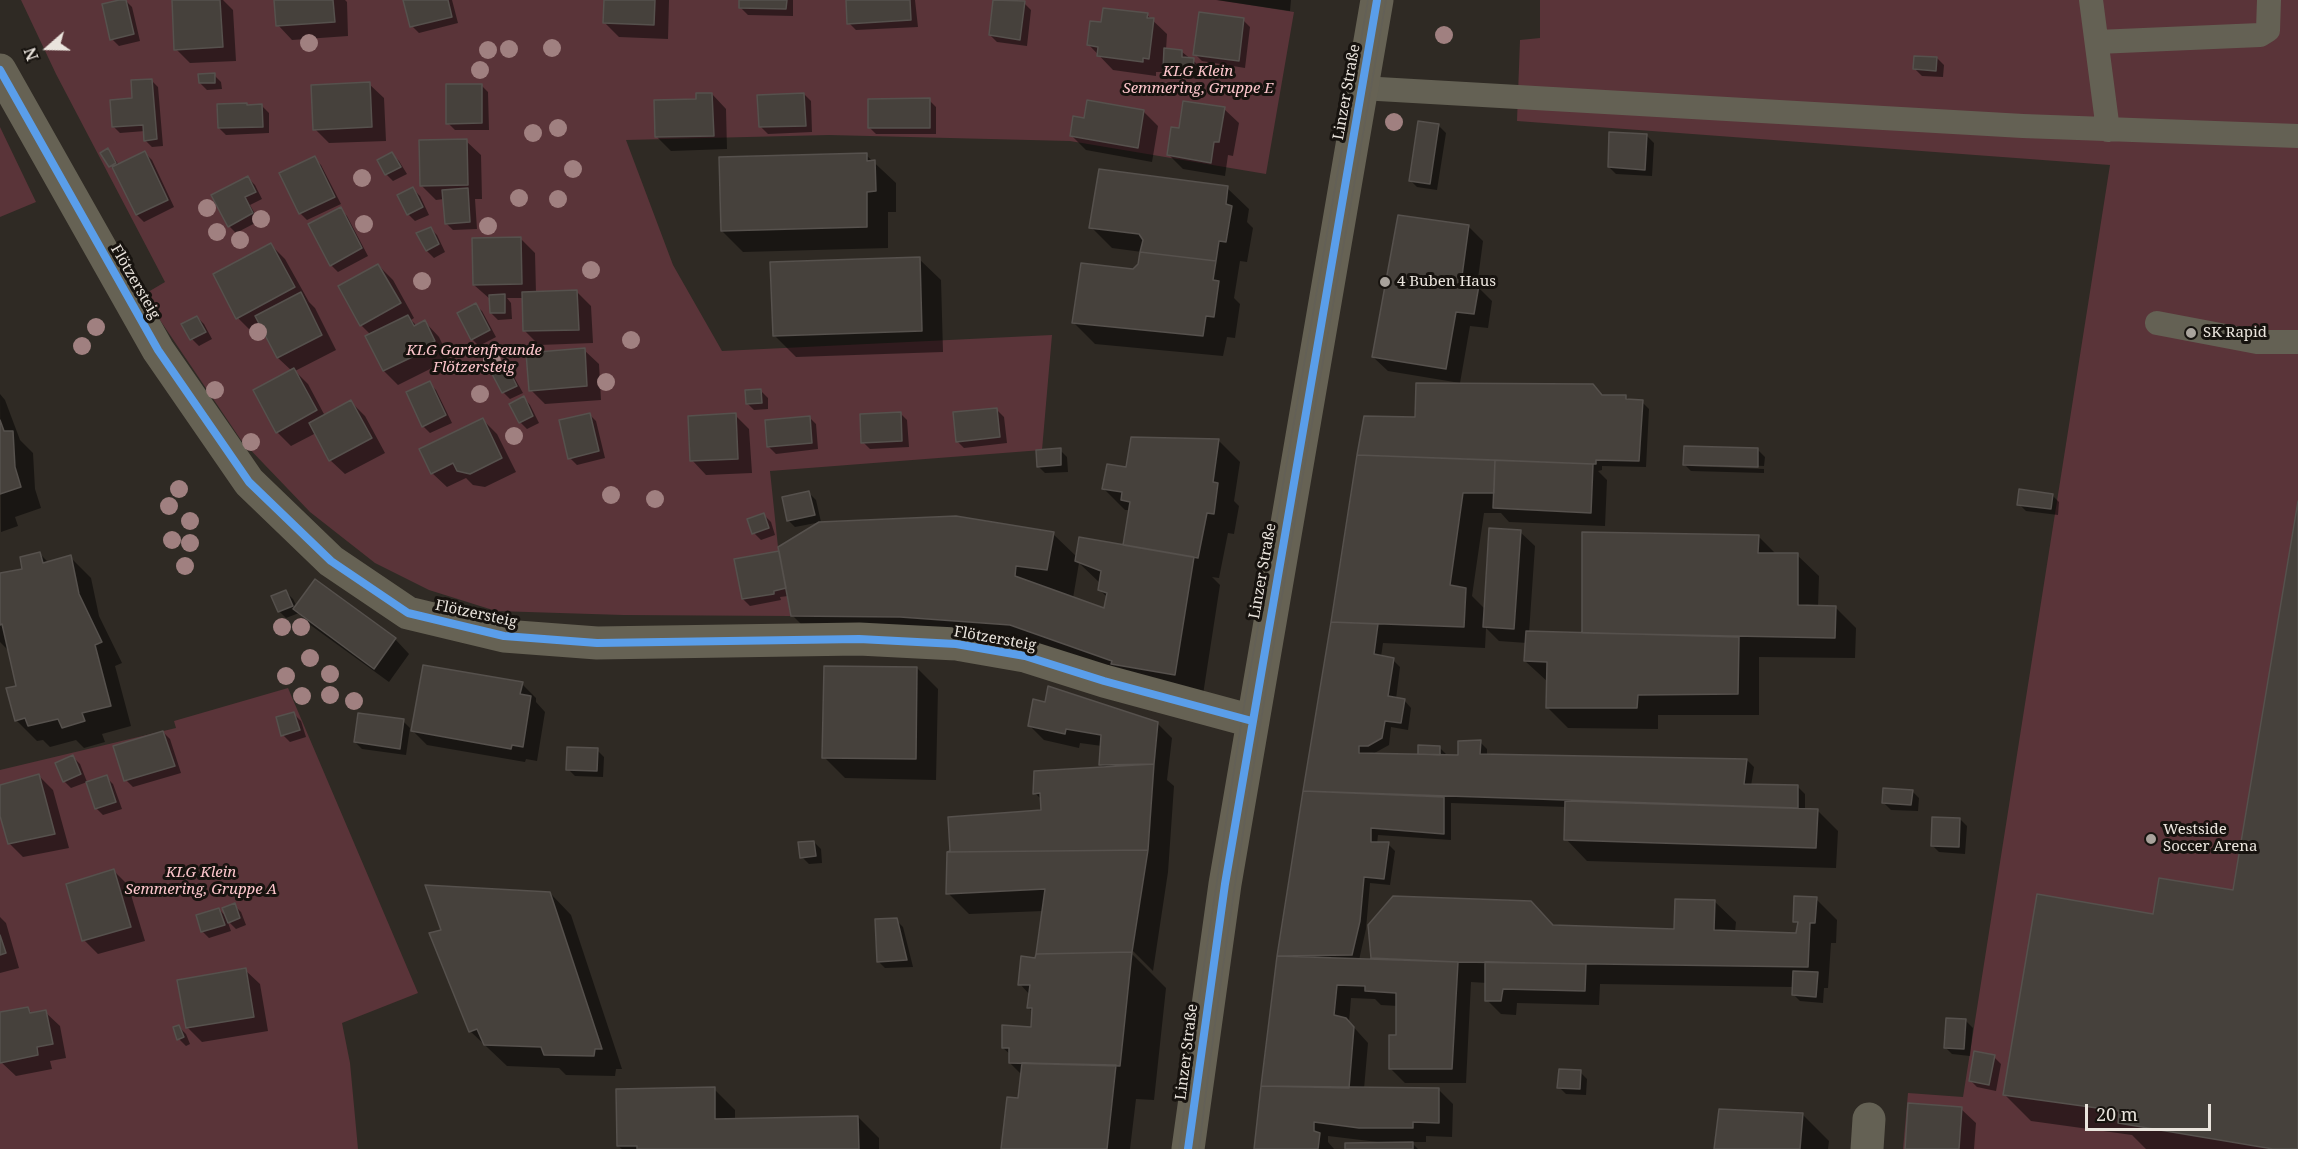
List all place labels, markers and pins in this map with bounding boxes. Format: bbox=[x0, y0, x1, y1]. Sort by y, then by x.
place label: 4 Buben Haus bbox=[1397, 273, 1496, 291]
marker: 4 Buben Haus bbox=[1378, 275, 1392, 289]
place label: SK Rapid bbox=[2203, 324, 2267, 342]
marker: SK Rapid bbox=[2184, 326, 2198, 340]
place label: Westside Soccer Arena bbox=[2163, 821, 2257, 856]
marker: Westside Soccer Arena bbox=[2144, 832, 2158, 846]

